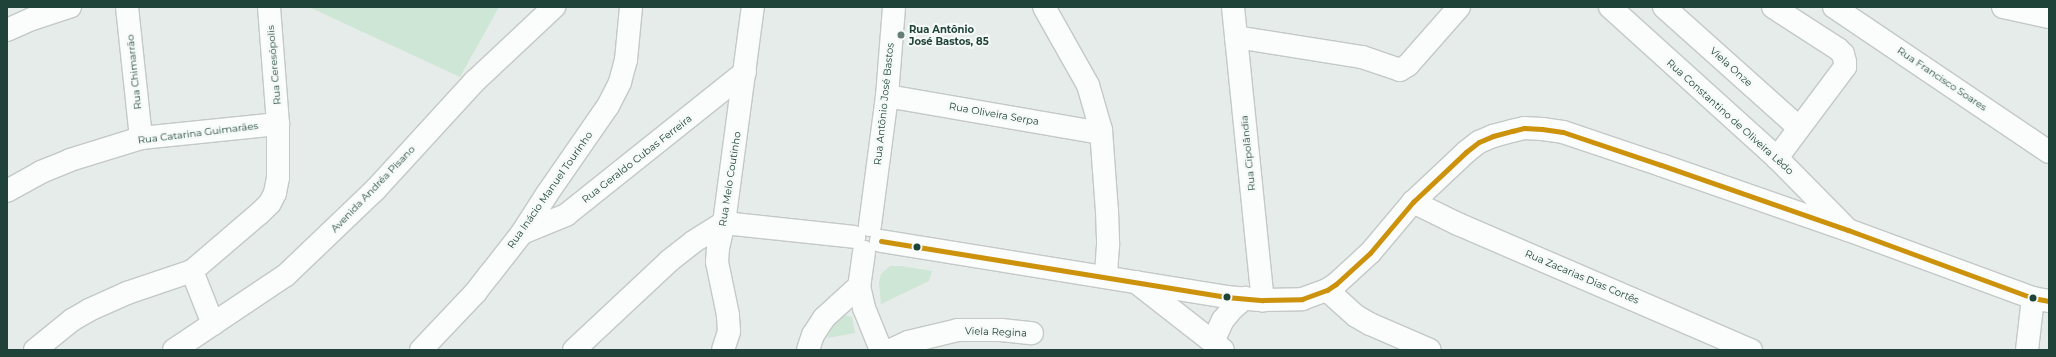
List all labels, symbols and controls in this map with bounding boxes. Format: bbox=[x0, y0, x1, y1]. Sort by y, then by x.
place label: Rua Antônio José Bastos, 85 bbox=[909, 23, 989, 46]
street label: Rua Ceresópolis bbox=[265, 25, 283, 105]
marker: Rua Antônio José Bastos, 85 bbox=[896, 30, 906, 40]
street label: Rua Chimarrão bbox=[124, 34, 144, 110]
street label: Rua Antônio José Bastos bbox=[872, 42, 896, 166]
street label: Rua Francisco Soares bbox=[1895, 44, 1989, 114]
street label: Viela Onze bbox=[1707, 45, 1755, 89]
street label: Rua Constantino de Oliveira Lêdo bbox=[1664, 57, 1796, 177]
street label: Rua Oliveira Serpa bbox=[948, 100, 1040, 128]
street label: Rua Geraldo Cubas Ferreira bbox=[580, 112, 694, 206]
street label: Rua Cipolândia bbox=[1238, 115, 1258, 191]
street label: Rua Catarina Guimarães bbox=[137, 120, 259, 146]
street label: Rua Inácio Manuel Tourinho bbox=[505, 129, 595, 251]
street label: Rua Melo Coutinho bbox=[717, 131, 743, 227]
street label: Avenida Andréa Pisano bbox=[329, 143, 417, 235]
unlabelled marker bbox=[912, 242, 922, 252]
street label: Rua Zacarias Dias Cortês bbox=[1523, 247, 1641, 307]
unlabelled marker bbox=[1222, 292, 1232, 302]
unlabelled marker bbox=[2028, 293, 2038, 303]
street label: Viela Regina bbox=[965, 325, 1027, 339]

